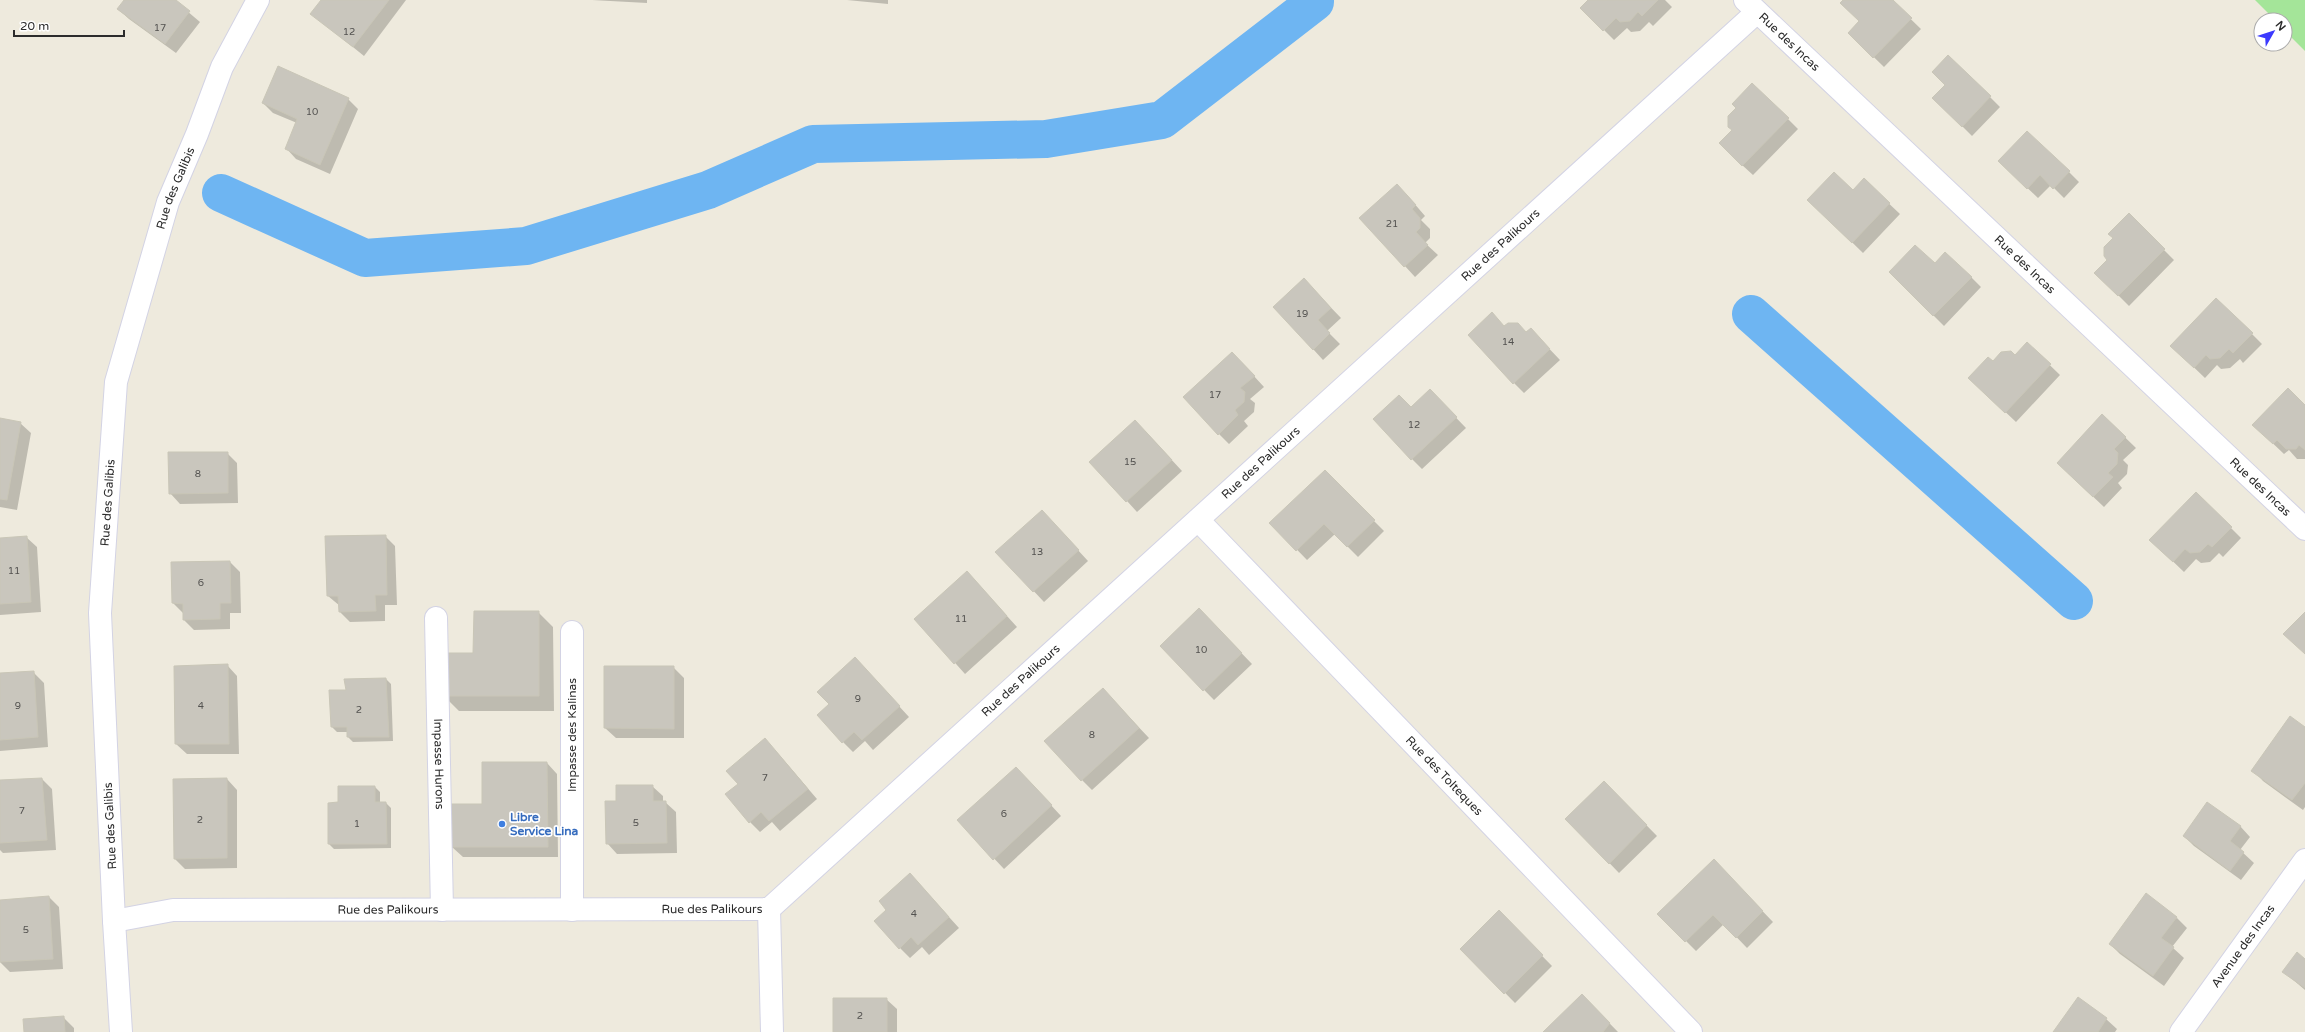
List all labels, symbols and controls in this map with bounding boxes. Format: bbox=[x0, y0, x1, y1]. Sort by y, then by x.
street label: Rue des Incas bbox=[1756, 10, 1823, 74]
scale bar bbox=[14, 12, 124, 38]
north arrow bbox=[2253, 12, 2293, 52]
text: N bbox=[2273, 18, 2288, 34]
text: 20 m bbox=[20, 19, 49, 33]
house number: 17 bbox=[154, 22, 166, 34]
house number: 12 bbox=[343, 26, 355, 38]
house number: 10 bbox=[306, 106, 318, 118]
street label: Rue des Galibis bbox=[153, 145, 198, 231]
street label: Rue des Palikours bbox=[1458, 206, 1543, 284]
house number: 21 bbox=[1386, 218, 1398, 230]
street label: Rue des Incas bbox=[1991, 232, 2058, 297]
house number: 19 bbox=[1296, 308, 1308, 320]
house number: 14 bbox=[1502, 336, 1514, 348]
house number: 17 bbox=[1209, 389, 1221, 401]
house number: 12 bbox=[1408, 419, 1420, 431]
street label: Rue des Palikours bbox=[1219, 423, 1303, 502]
street label: Rue des Incas bbox=[2227, 455, 2294, 519]
house number: 15 bbox=[1124, 456, 1136, 468]
street label: Rue des Galibis bbox=[98, 459, 118, 547]
house number: 8 bbox=[195, 468, 201, 480]
house number: 13 bbox=[1031, 546, 1043, 558]
house number: 11 bbox=[8, 565, 20, 577]
house number: 6 bbox=[198, 577, 204, 589]
house number: 11 bbox=[955, 613, 967, 625]
street label: Rue des Palikours bbox=[979, 641, 1063, 720]
house number: 10 bbox=[1195, 644, 1207, 656]
street label: Impasse des Kalinas bbox=[565, 678, 579, 792]
house number: 9 bbox=[855, 693, 861, 705]
house number: 9 bbox=[15, 700, 21, 712]
house number: 4 bbox=[198, 700, 204, 712]
house number: 2 bbox=[356, 704, 362, 716]
street label: Impasse Hurons bbox=[431, 718, 447, 810]
house number: 8 bbox=[1089, 729, 1095, 741]
street label: Rue des Tolteques bbox=[1403, 733, 1486, 818]
house number: 7 bbox=[762, 772, 768, 784]
street label: Rue des Galibis bbox=[101, 782, 119, 870]
house number: 7 bbox=[19, 805, 25, 817]
house number: 6 bbox=[1001, 808, 1007, 820]
place label: Libre Service Lina bbox=[510, 810, 579, 838]
house number: 2 bbox=[197, 814, 203, 826]
house number: 5 bbox=[633, 817, 639, 829]
house number: 1 bbox=[354, 818, 360, 830]
marker: Libre Service Lina bbox=[497, 819, 507, 829]
street label: Rue des Palikours bbox=[661, 902, 763, 916]
street label: Avenue des Incas bbox=[2208, 902, 2278, 990]
street label: Rue des Palikours bbox=[337, 903, 439, 917]
house number: 4 bbox=[911, 908, 917, 920]
house number: 5 bbox=[23, 924, 29, 936]
house number: 2 bbox=[857, 1010, 863, 1022]

